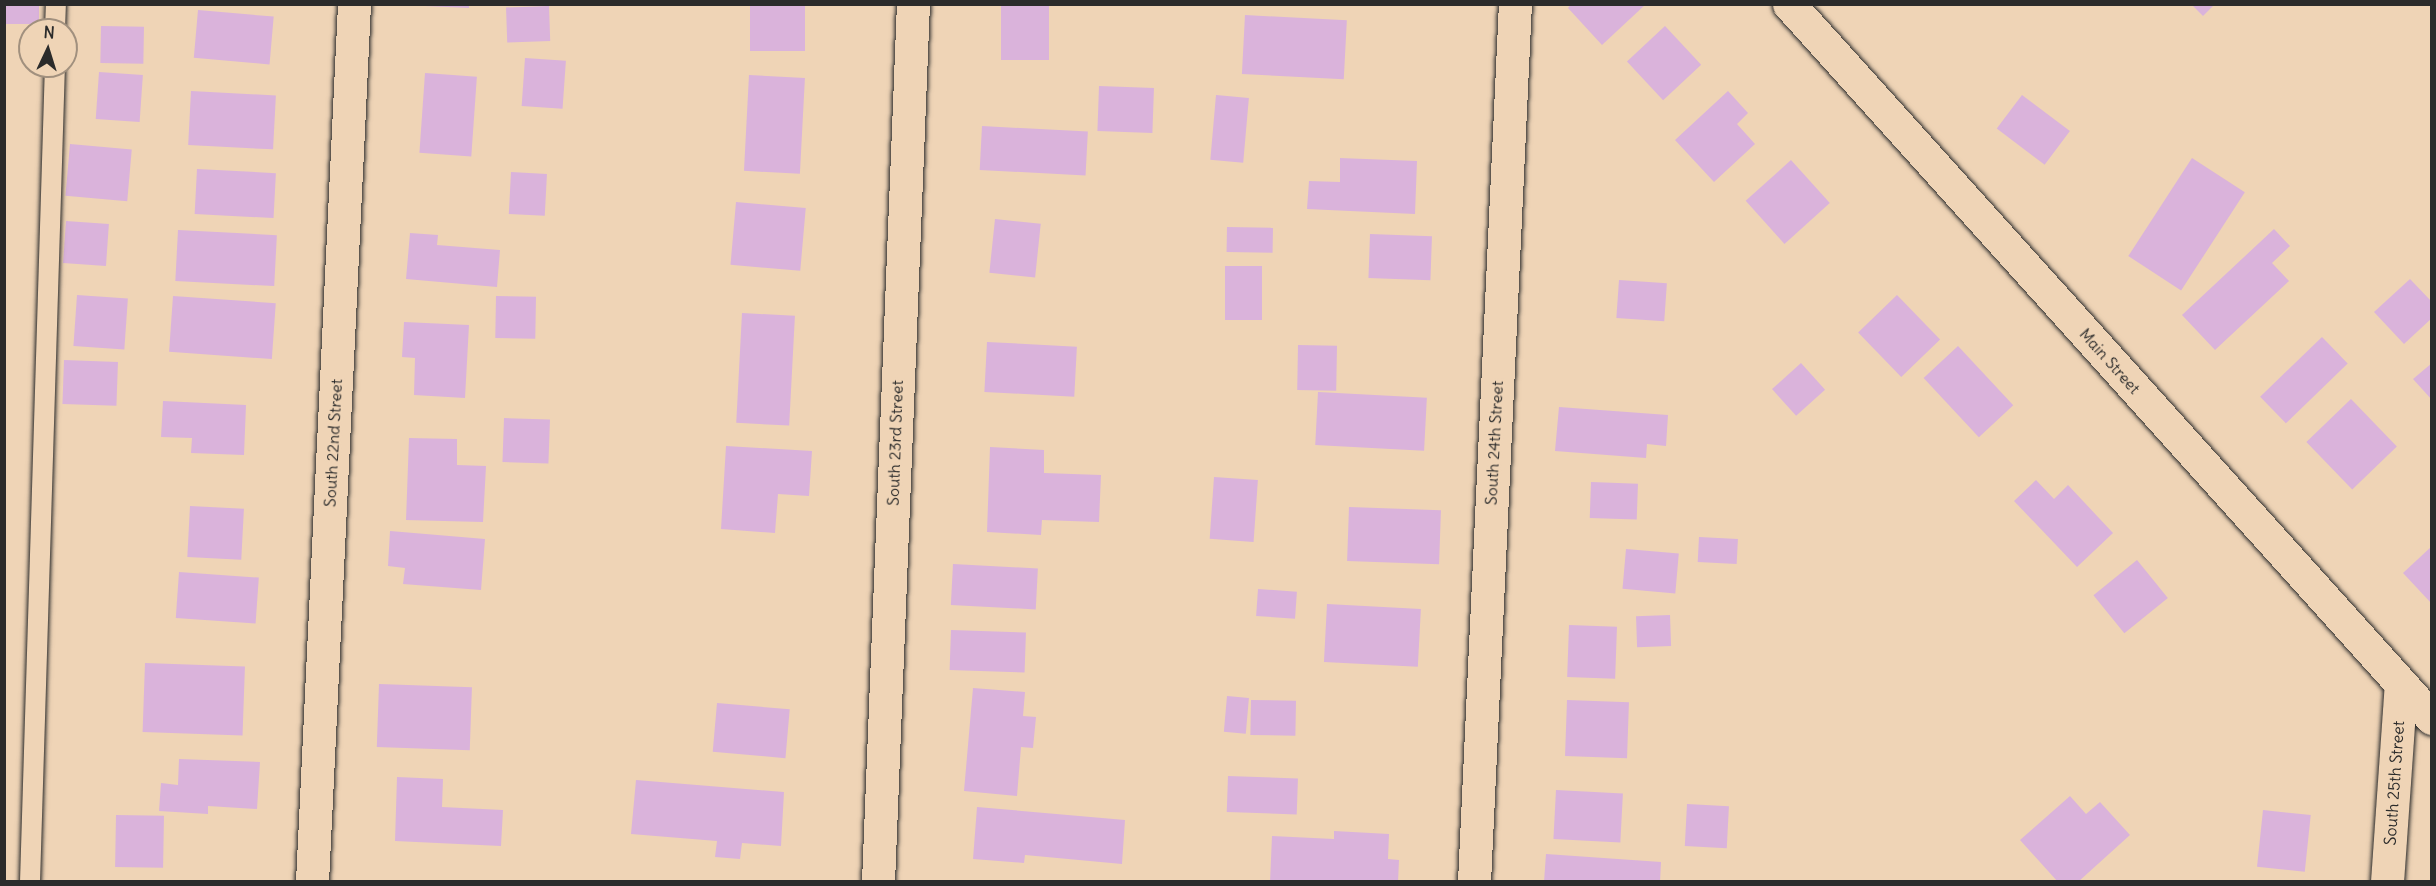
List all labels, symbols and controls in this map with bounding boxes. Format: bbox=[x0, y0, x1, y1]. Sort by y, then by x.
north arrow bbox=[18, 18, 78, 78]
text: N bbox=[43, 22, 55, 42]
street label: Main Street bbox=[2076, 324, 2144, 398]
street label: South 22nd Street bbox=[320, 378, 346, 508]
street label: South 23rd Street bbox=[883, 380, 907, 506]
street label: South 24th Street bbox=[1481, 380, 1507, 506]
street label: South 25th Street bbox=[2380, 720, 2408, 846]

